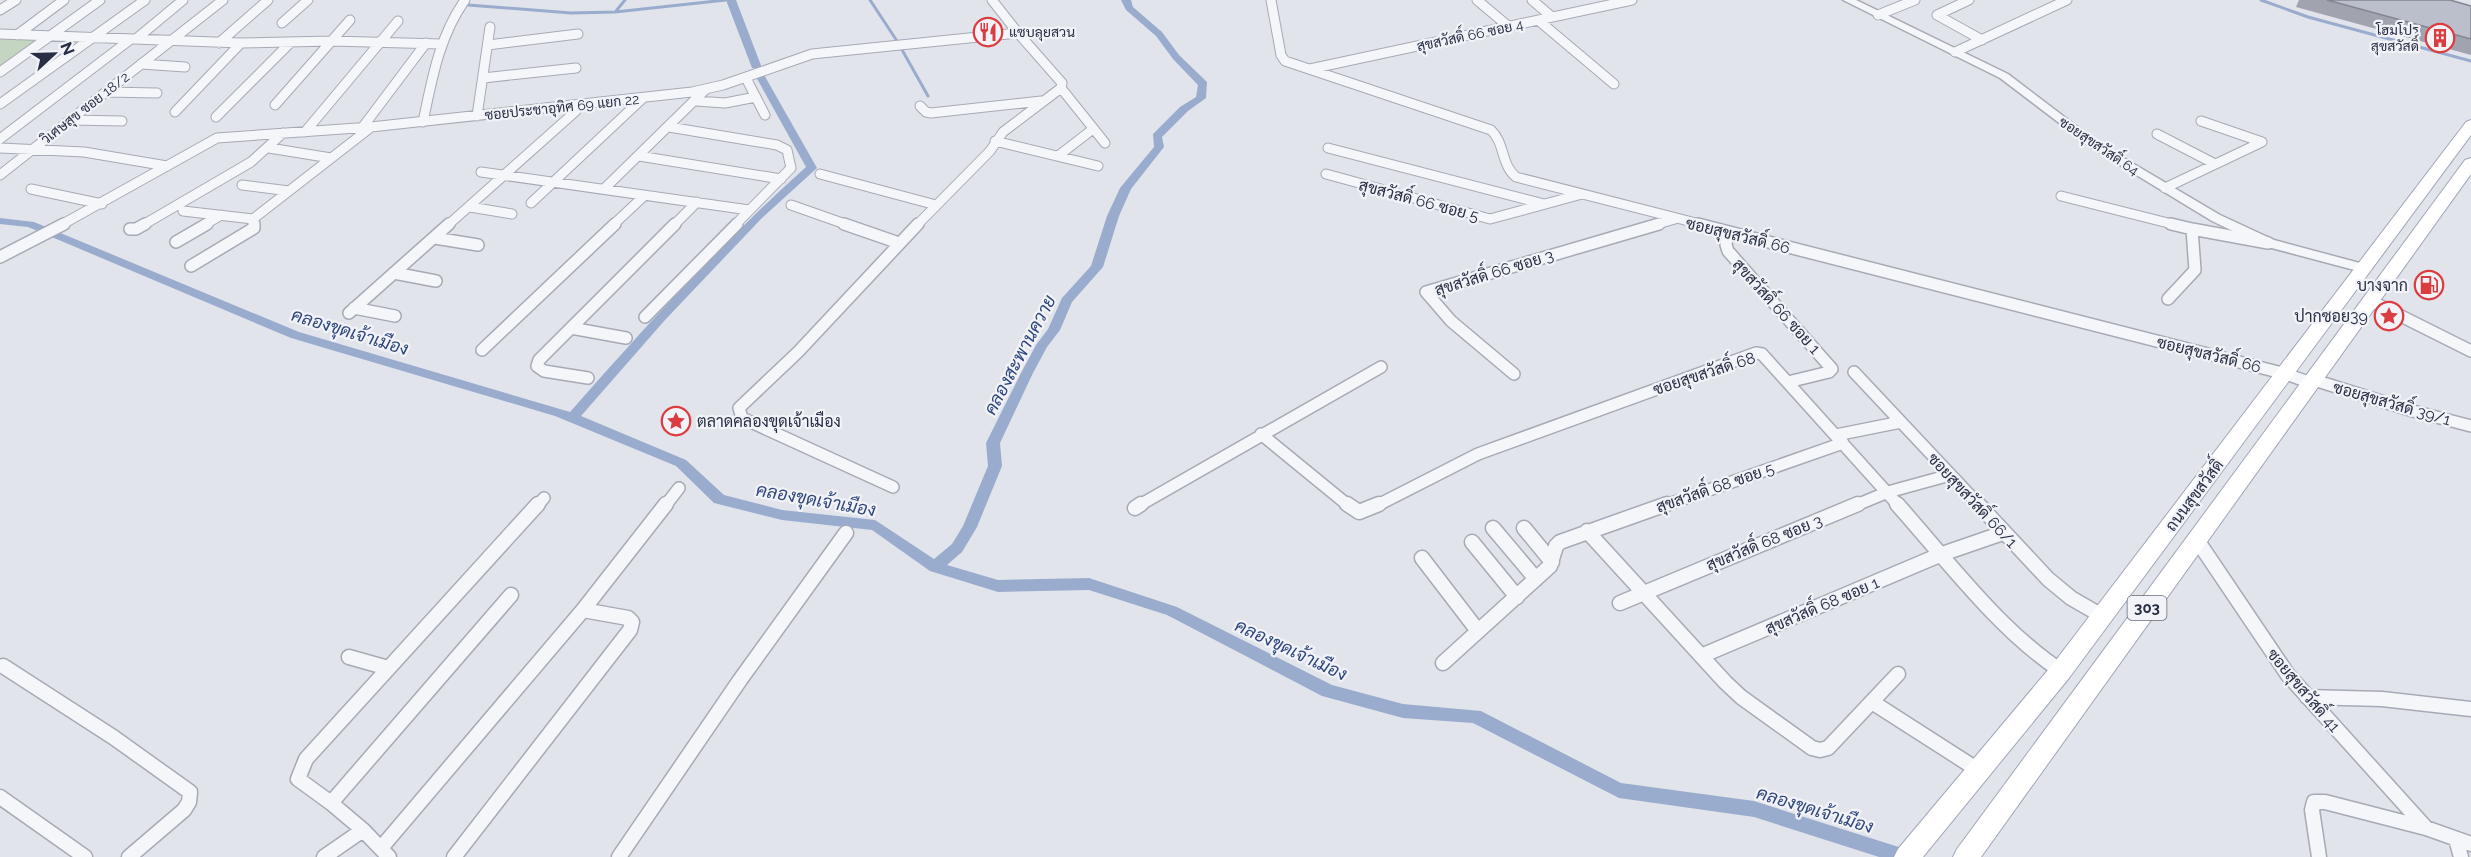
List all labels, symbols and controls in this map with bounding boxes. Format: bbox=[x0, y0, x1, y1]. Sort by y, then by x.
street label: สุขสวัสดิ์ 66 ซอย 4 bbox=[1414, 12, 1525, 56]
restaurant icon: แซบลุยสวน bbox=[972, 16, 1004, 48]
place label: โฮมโปร สุขสวัสดิ์ bbox=[2371, 22, 2419, 56]
building icon: โฮมโปร สุขสวัสดิ์ bbox=[2424, 22, 2456, 54]
north arrow bbox=[24, 24, 84, 84]
place label: แซบลุยสวน bbox=[1009, 24, 1075, 42]
text: N bbox=[56, 39, 79, 58]
street label: วิเศษสุข ซอย 18/2 bbox=[37, 69, 134, 150]
street label: ซอยประชาอุทิศ 69 แยก 22 bbox=[484, 91, 640, 125]
street label: ซอยสุขสวัสดิ์ 64 bbox=[2055, 110, 2145, 180]
street label: สุขสวัสดิ์ 66 ซอย 5 bbox=[1356, 170, 1483, 228]
street label: ซอยสุขสวัสดิ์ 66 bbox=[1683, 208, 1793, 260]
street label: สุขสวัสดิ์ 66 ซอย 3 bbox=[1431, 240, 1557, 302]
street label: สุขสวัสดิ์ 66 ซอย 1 bbox=[1727, 251, 1828, 359]
fuel station icon: บางจาก bbox=[2413, 269, 2445, 301]
place label: บางจาก bbox=[2357, 276, 2408, 295]
water label: คลองสะพานควาย bbox=[979, 291, 1060, 418]
place icon: ปากซอย39 bbox=[2373, 300, 2405, 332]
water label: คลองขุดเจ้าเมือง bbox=[289, 302, 412, 361]
place label: ปากซอย39 bbox=[2294, 307, 2368, 326]
street label: ซอยสุขสวัสดิ์ 66 bbox=[2154, 327, 2264, 379]
street label: ซอยสุขสวัสดิ์ 68 bbox=[1649, 343, 1758, 401]
street label: ซอยสุขสวัสดิ์ 39/1 bbox=[2330, 373, 2455, 431]
place icon: ตลาดคลองขุดเจ้าเมือง bbox=[660, 405, 692, 437]
place label: ตลาดคลองขุดเจ้าเมือง bbox=[697, 411, 841, 433]
street label: ซอยสุขสวัสดิ์ 66/1 bbox=[1922, 445, 2025, 553]
street label: สุขสวัสดิ์ 68 ซอย 5 bbox=[1652, 453, 1778, 518]
street label: ถนนสุขสวัสดิ์ bbox=[2157, 453, 2229, 536]
water label: คลองขุดเจ้าเมือง bbox=[754, 477, 878, 522]
street label: สุขสวัสดิ์ 68 ซอย 3 bbox=[1701, 506, 1826, 576]
street label: สุขสวัสดิ์ 68 ซอย 1 bbox=[1760, 568, 1883, 640]
road number: 303 bbox=[2128, 596, 2166, 620]
water label: คลองขุดเจ้าเมือง bbox=[1231, 613, 1351, 686]
street label: ซอยสุขสวัสดิ์ 41 bbox=[2262, 641, 2348, 737]
water label: คลองขุดเจ้าเมือง bbox=[1754, 780, 1877, 839]

